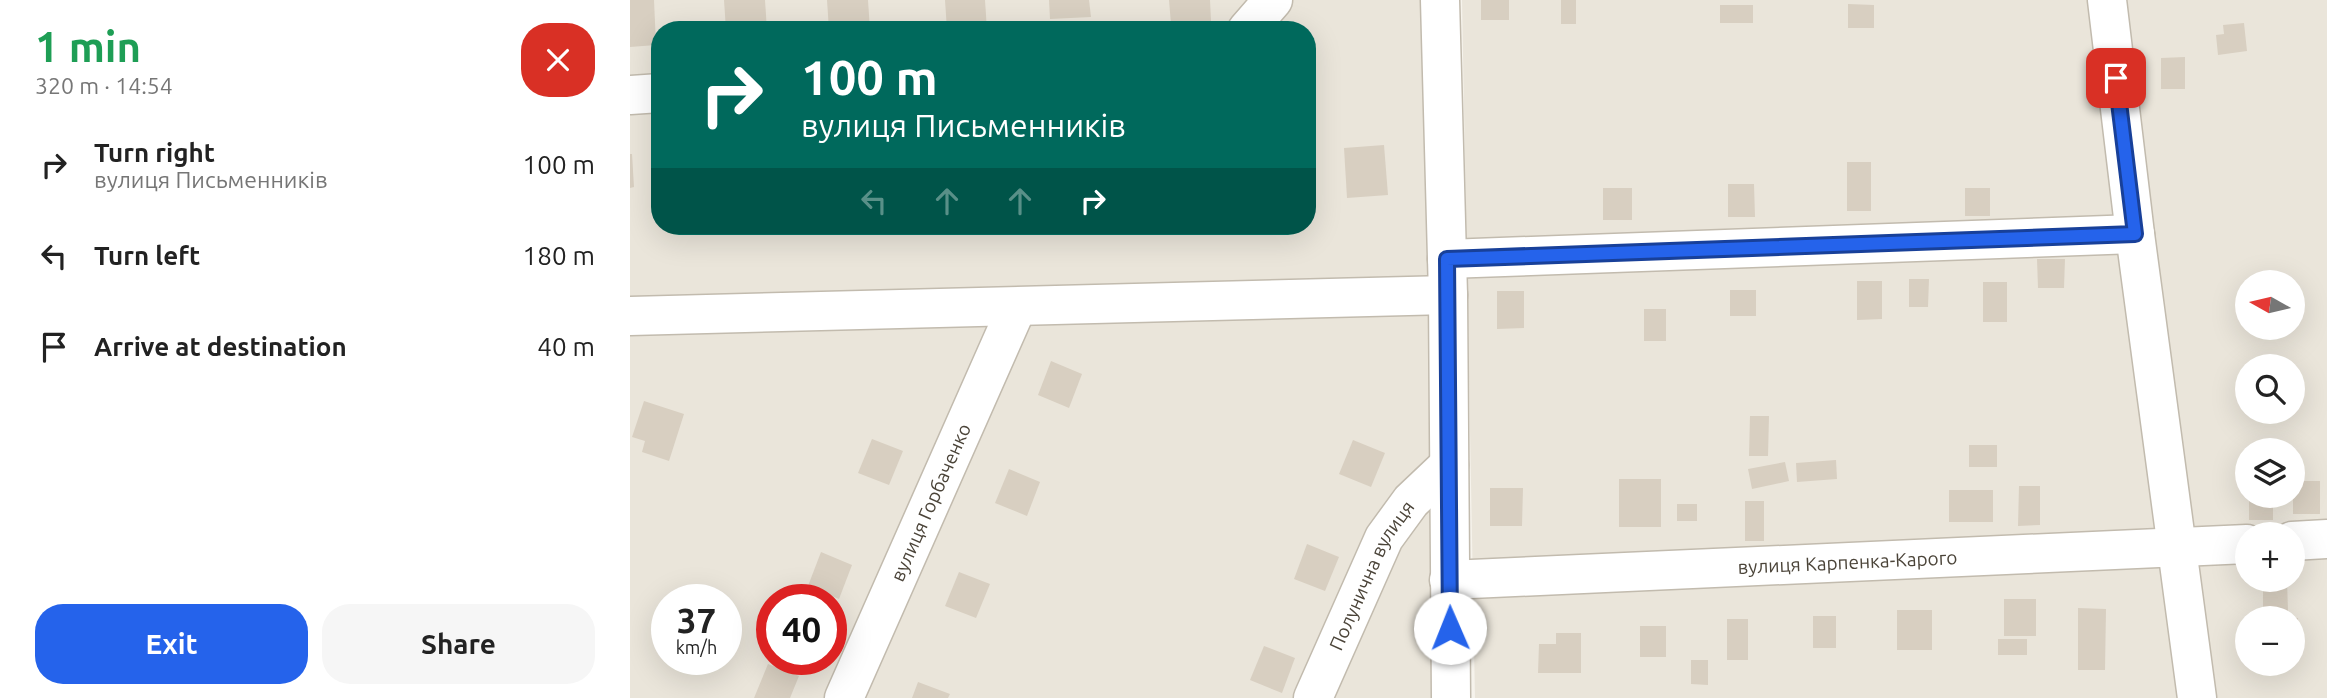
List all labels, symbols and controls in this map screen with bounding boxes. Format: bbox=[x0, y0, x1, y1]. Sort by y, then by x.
text: 1 min bbox=[35, 23, 141, 70]
button: close bbox=[521, 23, 595, 97]
pin bbox=[2086, 48, 2146, 108]
icon: right bbox=[686, 49, 777, 140]
text: 100 m bbox=[801, 49, 938, 104]
icon: arrive bbox=[2097, 59, 2135, 97]
text: 320 m · 14:54 bbox=[35, 73, 173, 98]
text: вулиця Письменників bbox=[801, 107, 1126, 143]
text: Turn right bbox=[94, 138, 215, 167]
icon: right bbox=[35, 146, 73, 184]
text: 100 m bbox=[523, 150, 595, 179]
text: вулиця Письменників bbox=[94, 167, 328, 192]
icon: left bbox=[855, 182, 893, 220]
icon: ahead bbox=[928, 182, 966, 220]
icon: ahead bbox=[1001, 182, 1039, 220]
icon: right bbox=[1074, 182, 1112, 220]
icon: left bbox=[35, 237, 73, 275]
text: Turn left bbox=[94, 241, 200, 270]
text: 180 m bbox=[523, 241, 595, 270]
north arrow bbox=[2235, 270, 2305, 340]
map controls bbox=[2235, 270, 2305, 676]
icon: arrive bbox=[35, 328, 73, 366]
text: Arrive at destination bbox=[94, 332, 347, 361]
text: 40 m bbox=[537, 332, 595, 361]
button: search bbox=[2235, 354, 2305, 424]
street label: вулиця Горбаченко bbox=[886, 420, 975, 585]
button: layers bbox=[2235, 438, 2305, 508]
street label: Полунична вулиця bbox=[1325, 496, 1419, 654]
button: + bbox=[2235, 522, 2305, 592]
street label: вулиця Карпенка-Карого bbox=[1737, 546, 1958, 578]
speed limit sign: 40 bbox=[756, 584, 847, 675]
position arrow bbox=[1413, 591, 1487, 665]
text: 37 bbox=[677, 600, 716, 640]
button: Exit bbox=[35, 604, 308, 684]
button: Share bbox=[322, 604, 595, 684]
button: − bbox=[2235, 606, 2305, 676]
text: km/h bbox=[676, 637, 717, 657]

